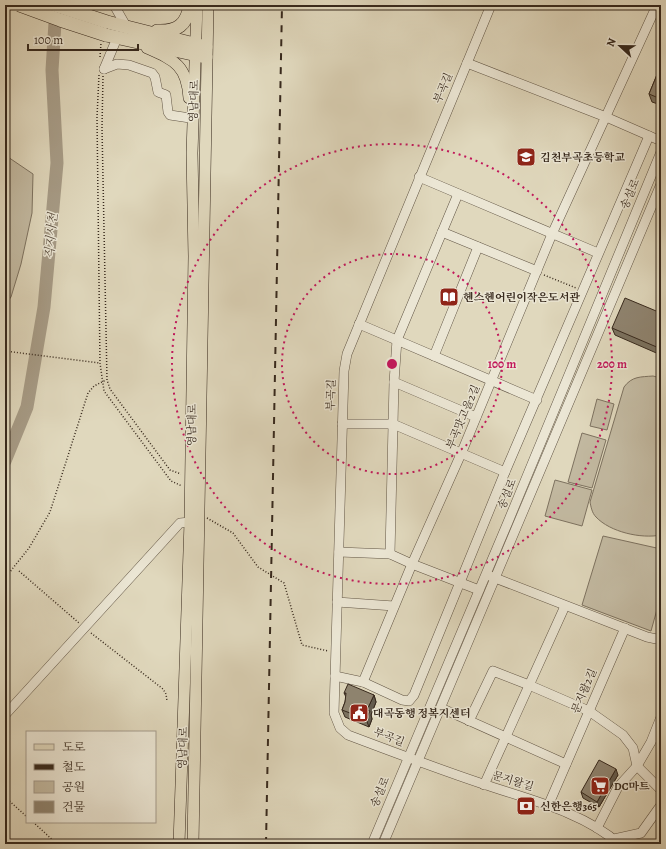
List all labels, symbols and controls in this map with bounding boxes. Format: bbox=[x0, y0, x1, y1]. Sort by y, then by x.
scale bar bbox=[28, 26, 138, 52]
north arrow bbox=[600, 26, 640, 66]
text: 100 m bbox=[34, 32, 63, 48]
text: N bbox=[603, 36, 620, 49]
street label: 부곡길 bbox=[430, 70, 456, 106]
street label: 영남대로 bbox=[186, 79, 202, 123]
school or university icon: 김천부곡초등학교 bbox=[515, 146, 537, 168]
place label: 김천부곡초등학교 bbox=[540, 150, 625, 165]
street label: 송설로 bbox=[617, 176, 643, 212]
water label: 직지사천 bbox=[41, 211, 61, 260]
library icon: 헨스헨어린이작은도서관 bbox=[438, 286, 460, 308]
place label: 헨스헨어린이작은도서관 bbox=[463, 290, 580, 305]
text: 100 m bbox=[488, 356, 516, 372]
text: 200 m bbox=[597, 356, 627, 372]
centre of rings bbox=[385, 357, 399, 371]
street label: 부곡길 bbox=[323, 379, 339, 411]
street label: 부곡맛고을2길 bbox=[443, 382, 483, 452]
street label: 영남대로 bbox=[184, 403, 200, 446]
street label: 송설로 bbox=[494, 476, 520, 512]
street label: 문지왈2길 bbox=[568, 666, 600, 716]
public building icon: 대곡동행 정복지센터 bbox=[348, 702, 370, 724]
place label: 대곡동행 정복지센터 bbox=[373, 706, 471, 721]
street label: 부곡길 bbox=[371, 724, 407, 750]
street label: 영남대로 bbox=[175, 726, 191, 770]
legend bbox=[26, 731, 156, 823]
text: 도로 bbox=[62, 739, 86, 755]
text: 철도 bbox=[62, 759, 86, 775]
street label: 문지왈길 bbox=[490, 768, 536, 794]
street label: 송설로 bbox=[367, 774, 393, 810]
supermarket icon: DC마트 bbox=[589, 775, 611, 797]
text: 공원 bbox=[62, 779, 85, 795]
place label: DC마트 bbox=[614, 779, 650, 794]
bank icon: 신한은행365 bbox=[515, 795, 537, 817]
text: 건물 bbox=[62, 799, 86, 815]
place label: 신한은행365 bbox=[540, 799, 597, 814]

